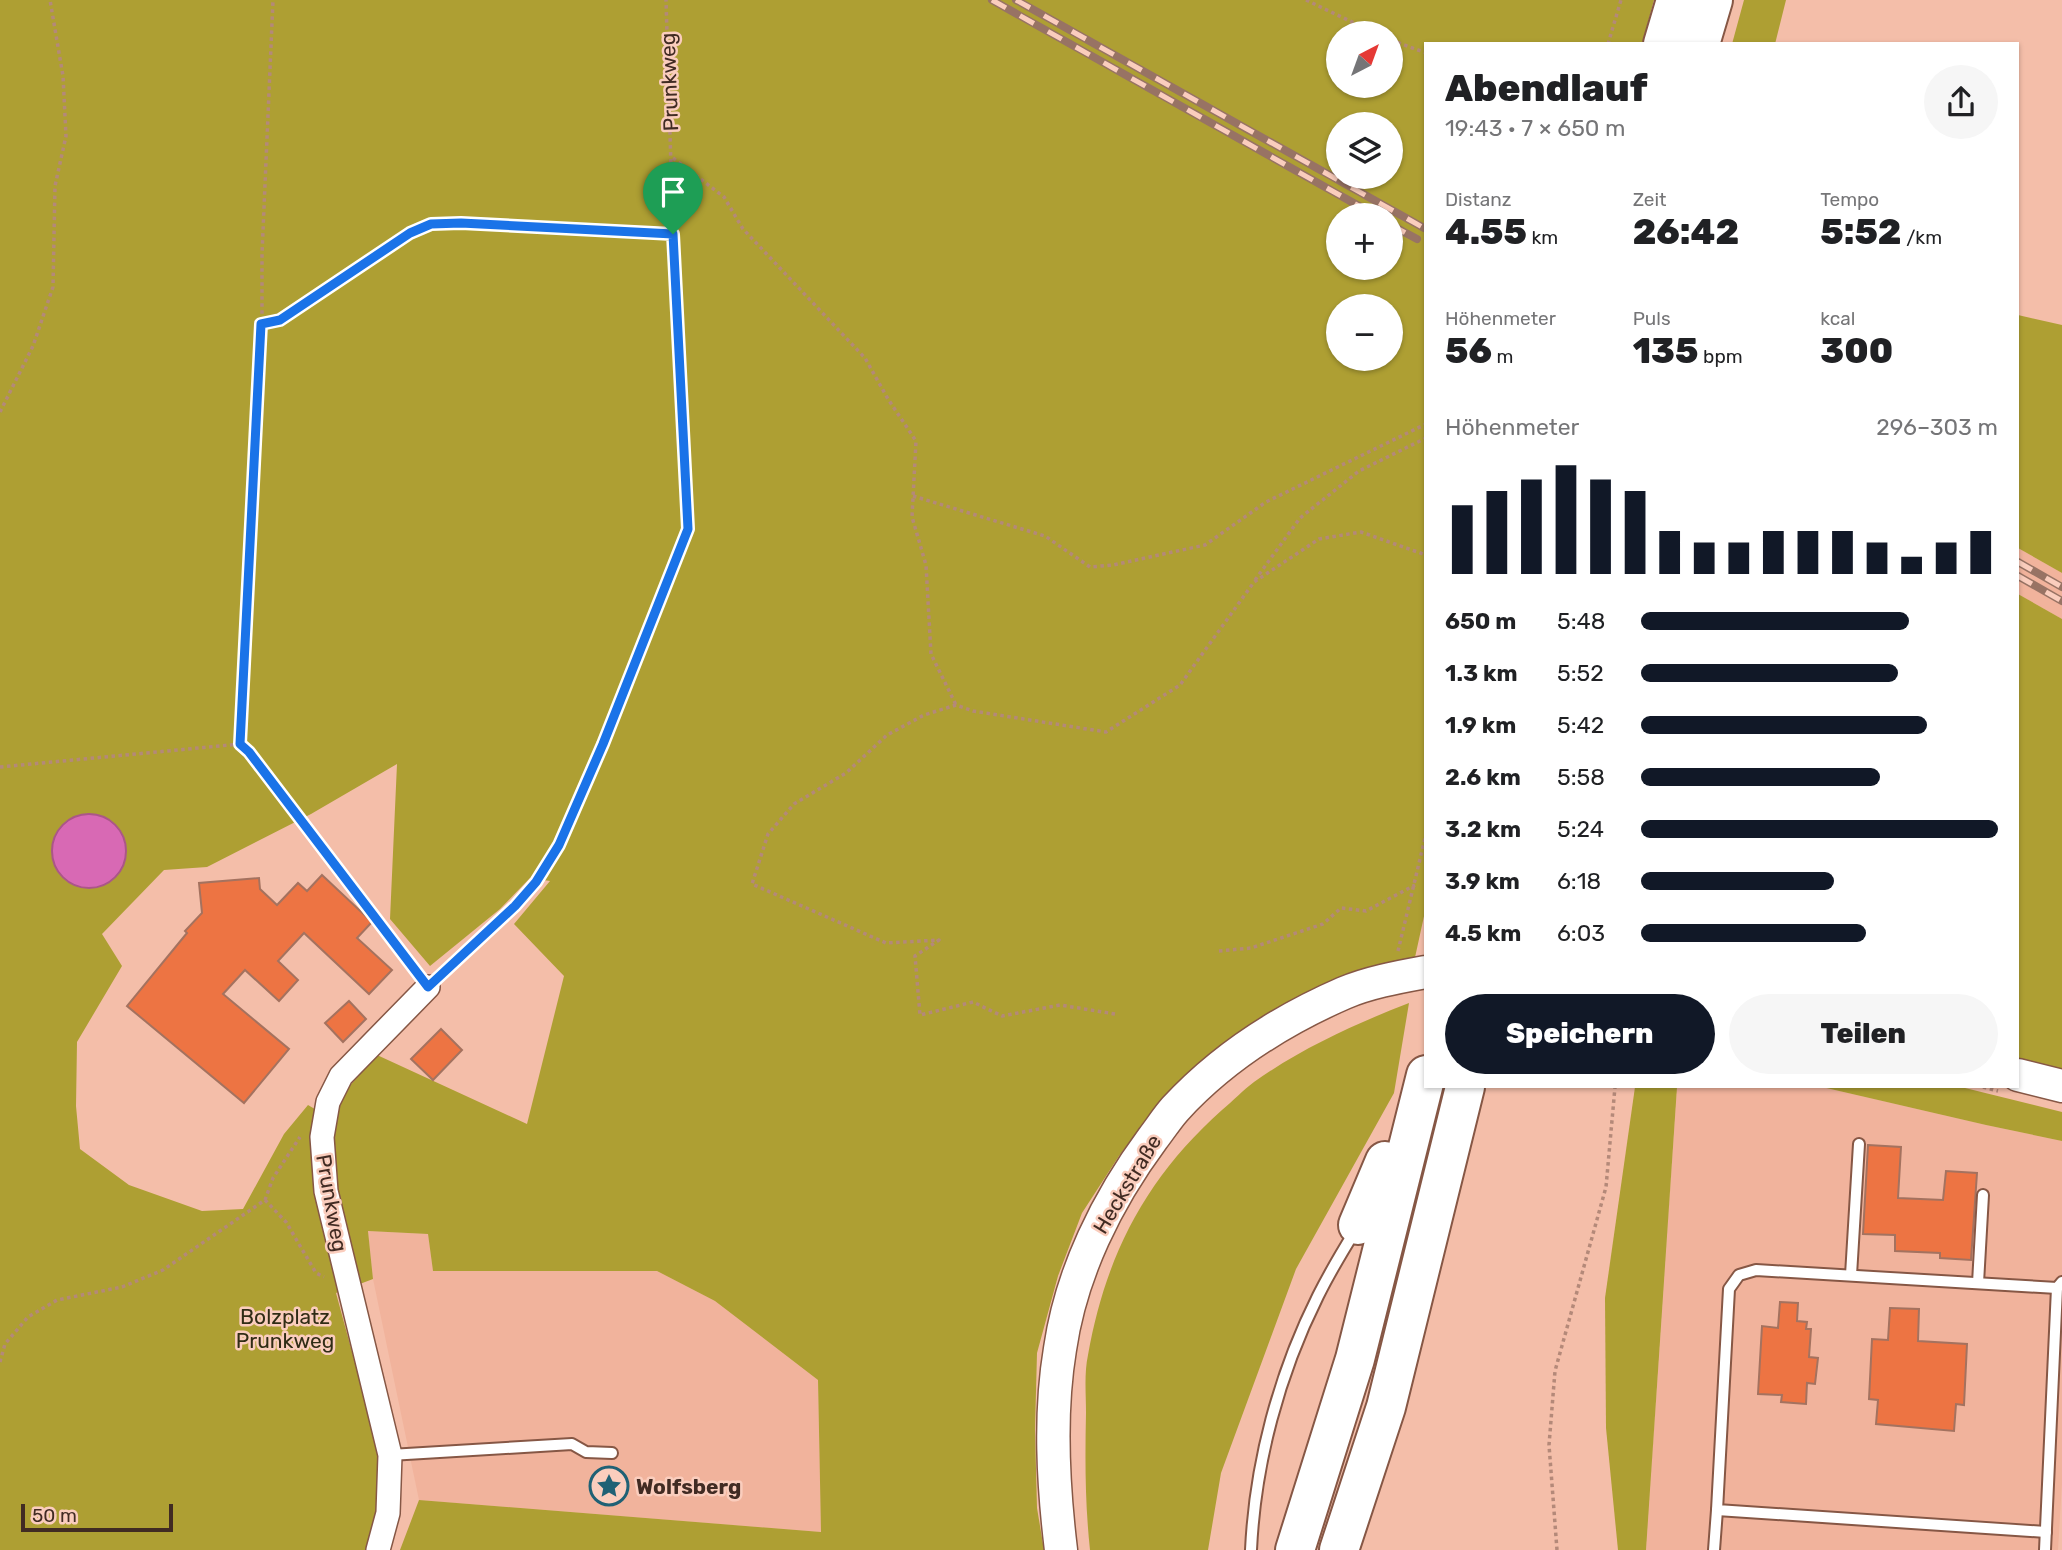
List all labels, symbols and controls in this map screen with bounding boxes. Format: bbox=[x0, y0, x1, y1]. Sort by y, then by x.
north arrow bbox=[1326, 21, 1404, 98]
map controls bbox=[1326, 21, 1403, 371]
street label: Prunkweg bbox=[655, 32, 683, 132]
text: Abendlauf bbox=[1445, 65, 1648, 111]
button: share bbox=[1924, 65, 1998, 139]
button: layers bbox=[1326, 112, 1403, 189]
text: 19:43 · 7 × 650 m bbox=[1445, 114, 1625, 142]
pin bbox=[643, 162, 703, 234]
icon: arrive bbox=[654, 173, 692, 211]
text: Distanz bbox=[1445, 188, 1511, 211]
text: Zeit bbox=[1633, 188, 1666, 211]
text: Tempo bbox=[1820, 188, 1879, 211]
button: + bbox=[1326, 203, 1403, 280]
text: 4.55 bbox=[1445, 211, 1527, 253]
text: 26:42 bbox=[1633, 211, 1739, 253]
text: 5:52 bbox=[1820, 211, 1902, 253]
text: km bbox=[1527, 226, 1558, 249]
text: /km bbox=[1902, 226, 1942, 249]
button: − bbox=[1326, 294, 1403, 371]
text: Höhenmeter bbox=[1445, 307, 1556, 330]
text: Puls bbox=[1633, 307, 1671, 330]
text: kcal bbox=[1820, 307, 1855, 330]
text: 56 bbox=[1445, 330, 1492, 372]
text: 135 bbox=[1633, 330, 1698, 372]
text: 300 bbox=[1820, 330, 1893, 372]
text: m bbox=[1492, 345, 1513, 368]
text: bpm bbox=[1698, 345, 1743, 368]
text: Höhenmeter bbox=[1445, 413, 1579, 441]
text: 296–303 m bbox=[1876, 413, 1998, 441]
text: 650 m bbox=[1445, 607, 1516, 635]
text: 5:48 bbox=[1557, 607, 1605, 635]
text: 1.3 km bbox=[1445, 659, 1518, 687]
text: 5:52 bbox=[1557, 659, 1604, 687]
text: 1.9 km bbox=[1445, 711, 1516, 739]
text: 5:42 bbox=[1557, 711, 1604, 739]
text: 2.6 km bbox=[1445, 763, 1521, 791]
text: 5:58 bbox=[1557, 763, 1605, 791]
text: 3.2 km bbox=[1445, 815, 1521, 843]
text: 5:24 bbox=[1557, 815, 1604, 843]
text: 3.9 km bbox=[1445, 867, 1520, 895]
text: 6:18 bbox=[1557, 867, 1601, 895]
text: 4.5 km bbox=[1445, 919, 1521, 947]
text: 6:03 bbox=[1557, 919, 1605, 947]
button: Speichern bbox=[1445, 994, 1715, 1074]
button: Teilen bbox=[1729, 994, 1998, 1074]
street label: Heckstraße bbox=[1088, 1130, 1166, 1238]
street label: Prunkweg bbox=[311, 1152, 353, 1254]
park label: Bolzplatz Prunkweg bbox=[236, 1304, 334, 1353]
place icon: Wolfsberg bbox=[588, 1465, 630, 1507]
place label: Wolfsberg bbox=[636, 1474, 741, 1499]
scale bar bbox=[21, 1501, 173, 1533]
text: 50 m bbox=[32, 1504, 77, 1527]

